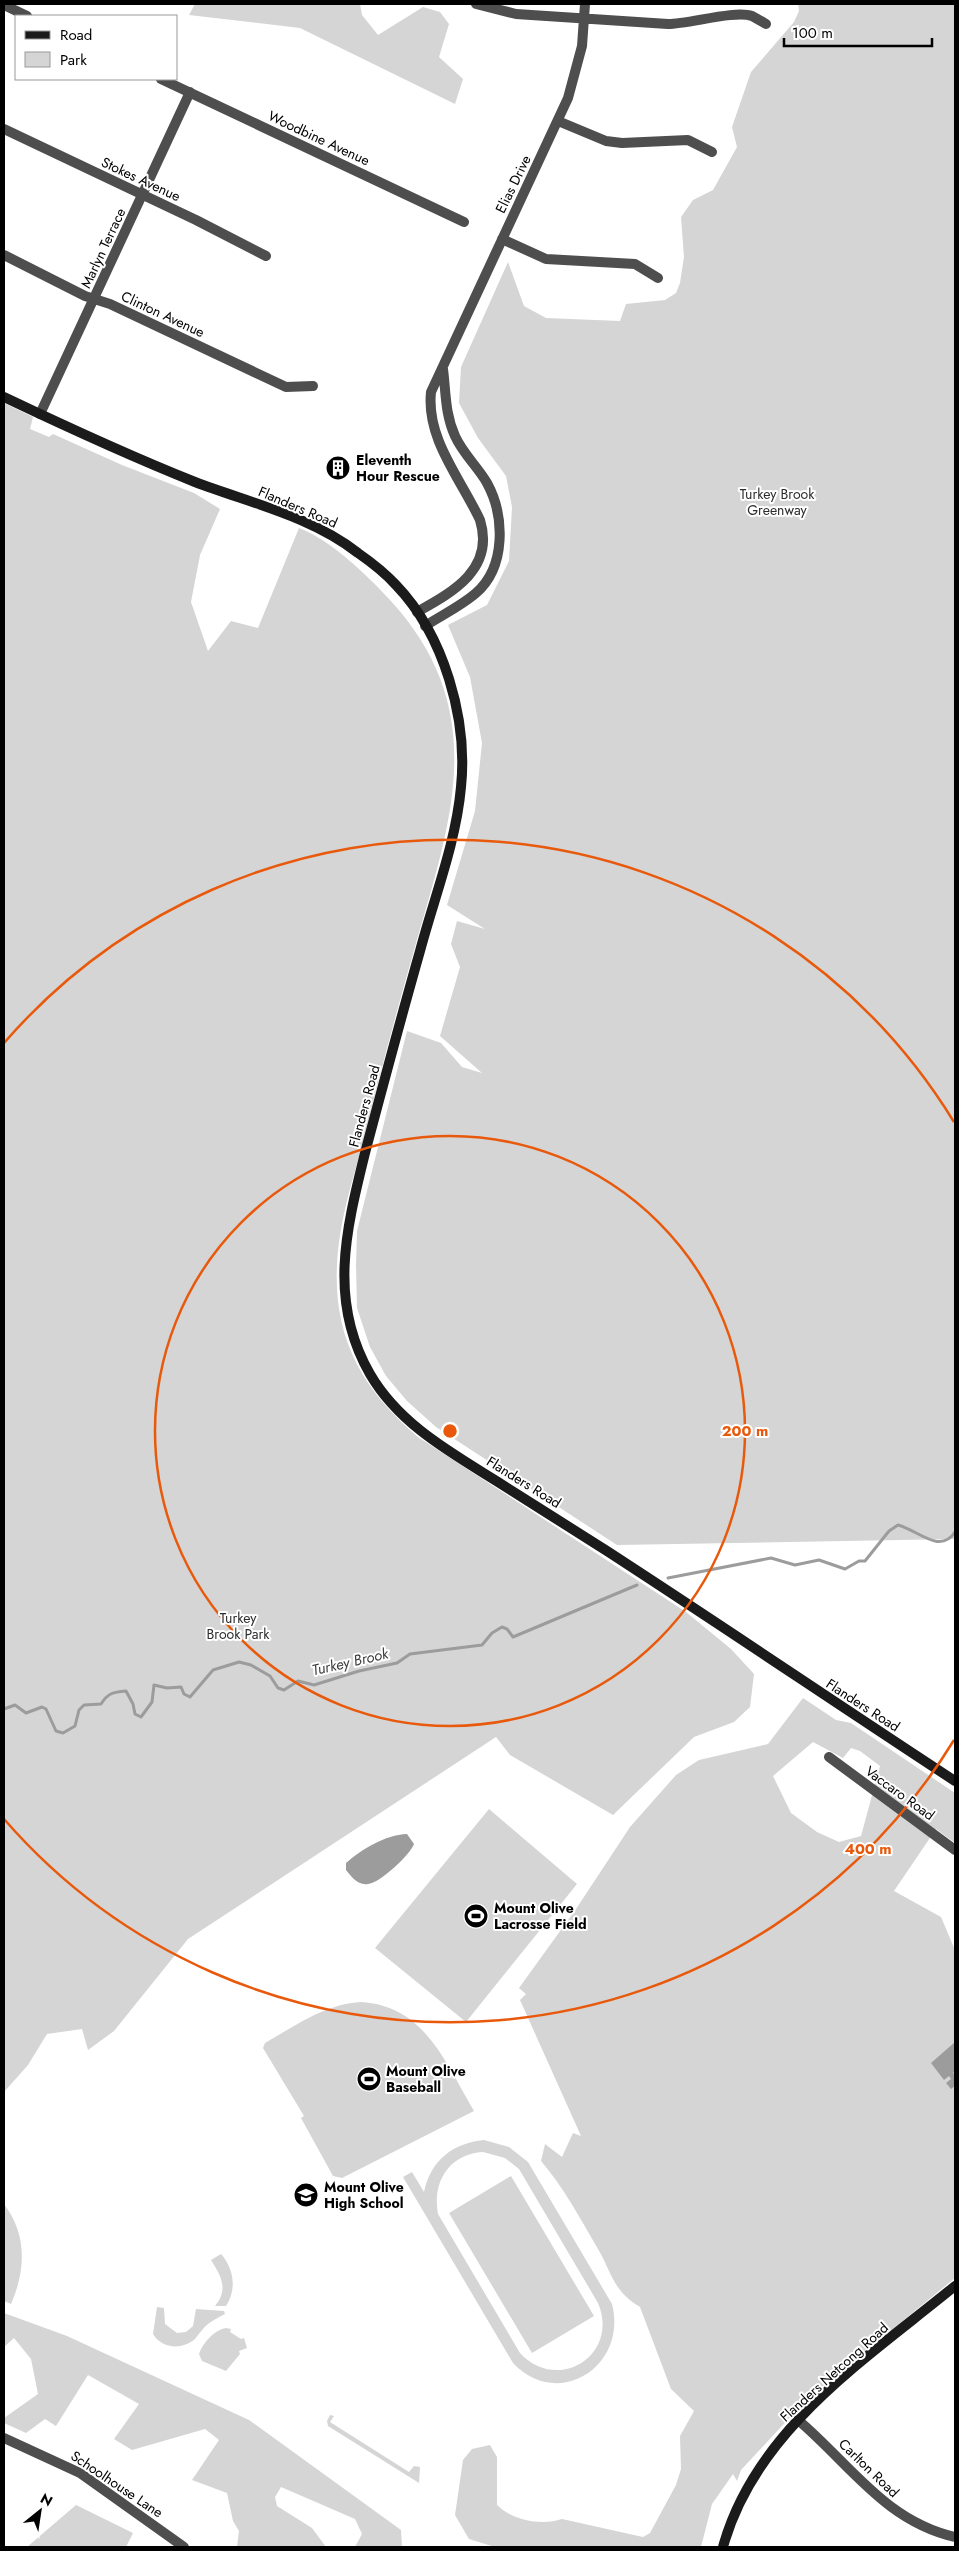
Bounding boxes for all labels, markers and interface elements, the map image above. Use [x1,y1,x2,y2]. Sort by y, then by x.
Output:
legend [15,15,178,80]
scale bar [784,15,932,47]
text: 100 m [792,22,833,44]
text: Road [60,24,92,46]
text: Park [60,49,87,71]
street label: Woodbine Avenue [265,106,373,170]
street label: Stokes Avenue [98,152,184,206]
street label: Elias Drive [490,152,536,216]
street label: Marlyn Terrace [76,205,130,291]
street label: Clinton Avenue [118,286,208,342]
place label: Eleventh Hour Rescue [356,450,440,486]
building icon: Eleventh Hour Rescue [325,455,351,481]
street label: Flanders Road [255,481,341,533]
park label: Turkey Brook Greenway [740,484,815,520]
street label: Flanders Road [343,1063,385,1149]
text: 200 m [722,1420,768,1442]
centre of rings [441,1422,459,1440]
street label: Flanders Road [483,1451,565,1513]
park label: Turkey Brook Park [207,1608,270,1644]
water label: Turkey Brook [310,1642,391,1681]
street label: Flanders Road [822,1674,904,1736]
street label: Vaccaro Road [861,1761,939,1825]
text: 400 m [844,1838,892,1860]
place label: Mount Olive Lacrosse Field [494,1898,587,1934]
sports icon: Mount Olive Lacrosse Field [463,1903,489,1929]
place label: Mount Olive Baseball [386,2061,466,2097]
sports icon: Mount Olive Baseball [356,2066,382,2092]
place label: Mount Olive High School [324,2177,404,2213]
school or university icon: Mount Olive High School [293,2182,319,2208]
street label: Flanders Netcong Road [775,2318,893,2426]
street label: Carlton Road [834,2434,904,2502]
street label: Schoolhouse Lane [67,2446,167,2522]
north arrow [15,2486,65,2536]
text: N [37,2488,56,2511]

